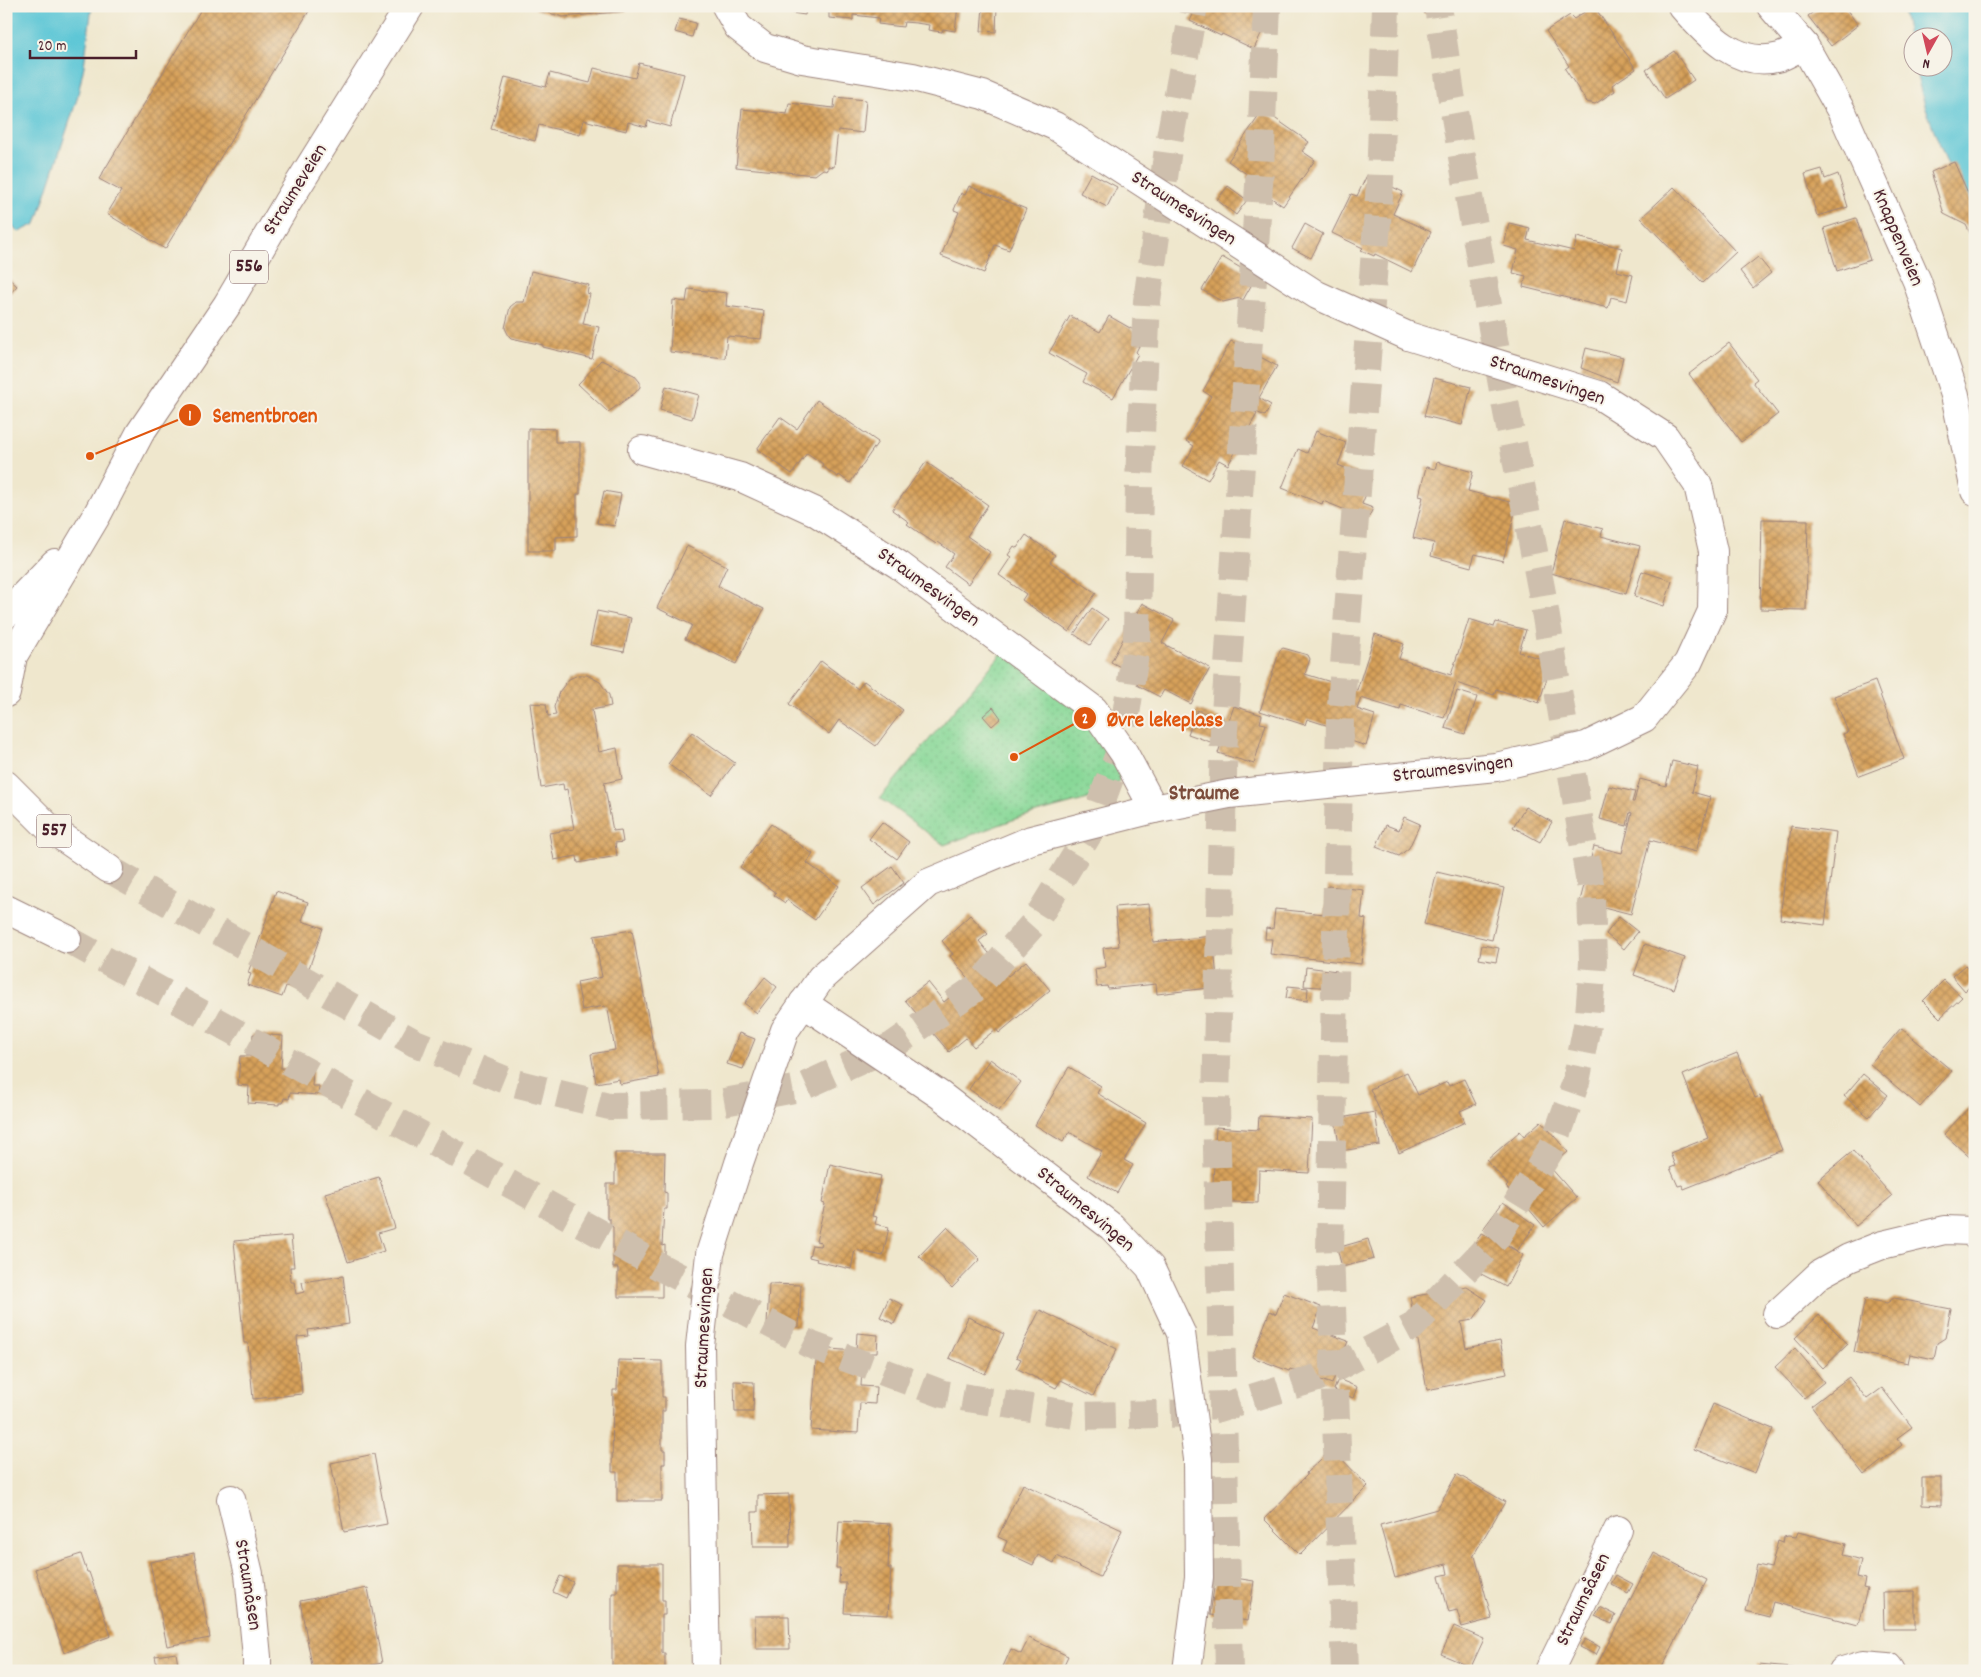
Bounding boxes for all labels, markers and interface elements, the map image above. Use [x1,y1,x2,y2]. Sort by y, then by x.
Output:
scale bar [30,28,136,60]
north arrow [1904,28,1954,78]
text: 20 m [38,36,66,58]
text: N [1922,52,1931,73]
street label: Straumeveien [257,139,335,241]
street label: Straumesvingen [1125,164,1241,254]
street label: Knappenveien [1864,185,1930,291]
road number: 556 [230,250,268,284]
street label: Straumesvingen [1485,348,1609,414]
callout: Sementbroen [178,397,328,433]
text: Sementbroen [213,403,318,433]
text: 1 [188,406,192,428]
street label: Straumesvingen [871,541,985,635]
callout: Øvre lekeplass [1072,700,1234,736]
text: Øvre lekeplass [1107,707,1223,737]
text: 2 [1082,709,1088,731]
street label: Straumesvingen [1391,749,1515,791]
district label: Straume [1169,779,1240,810]
road number: 557 [36,814,72,848]
street label: Straumesvingen [1030,1161,1140,1259]
street label: Straumesvingen [688,1267,722,1389]
street label: Straumåsen [226,1537,268,1633]
street label: Straumsåsen [1549,1549,1619,1651]

